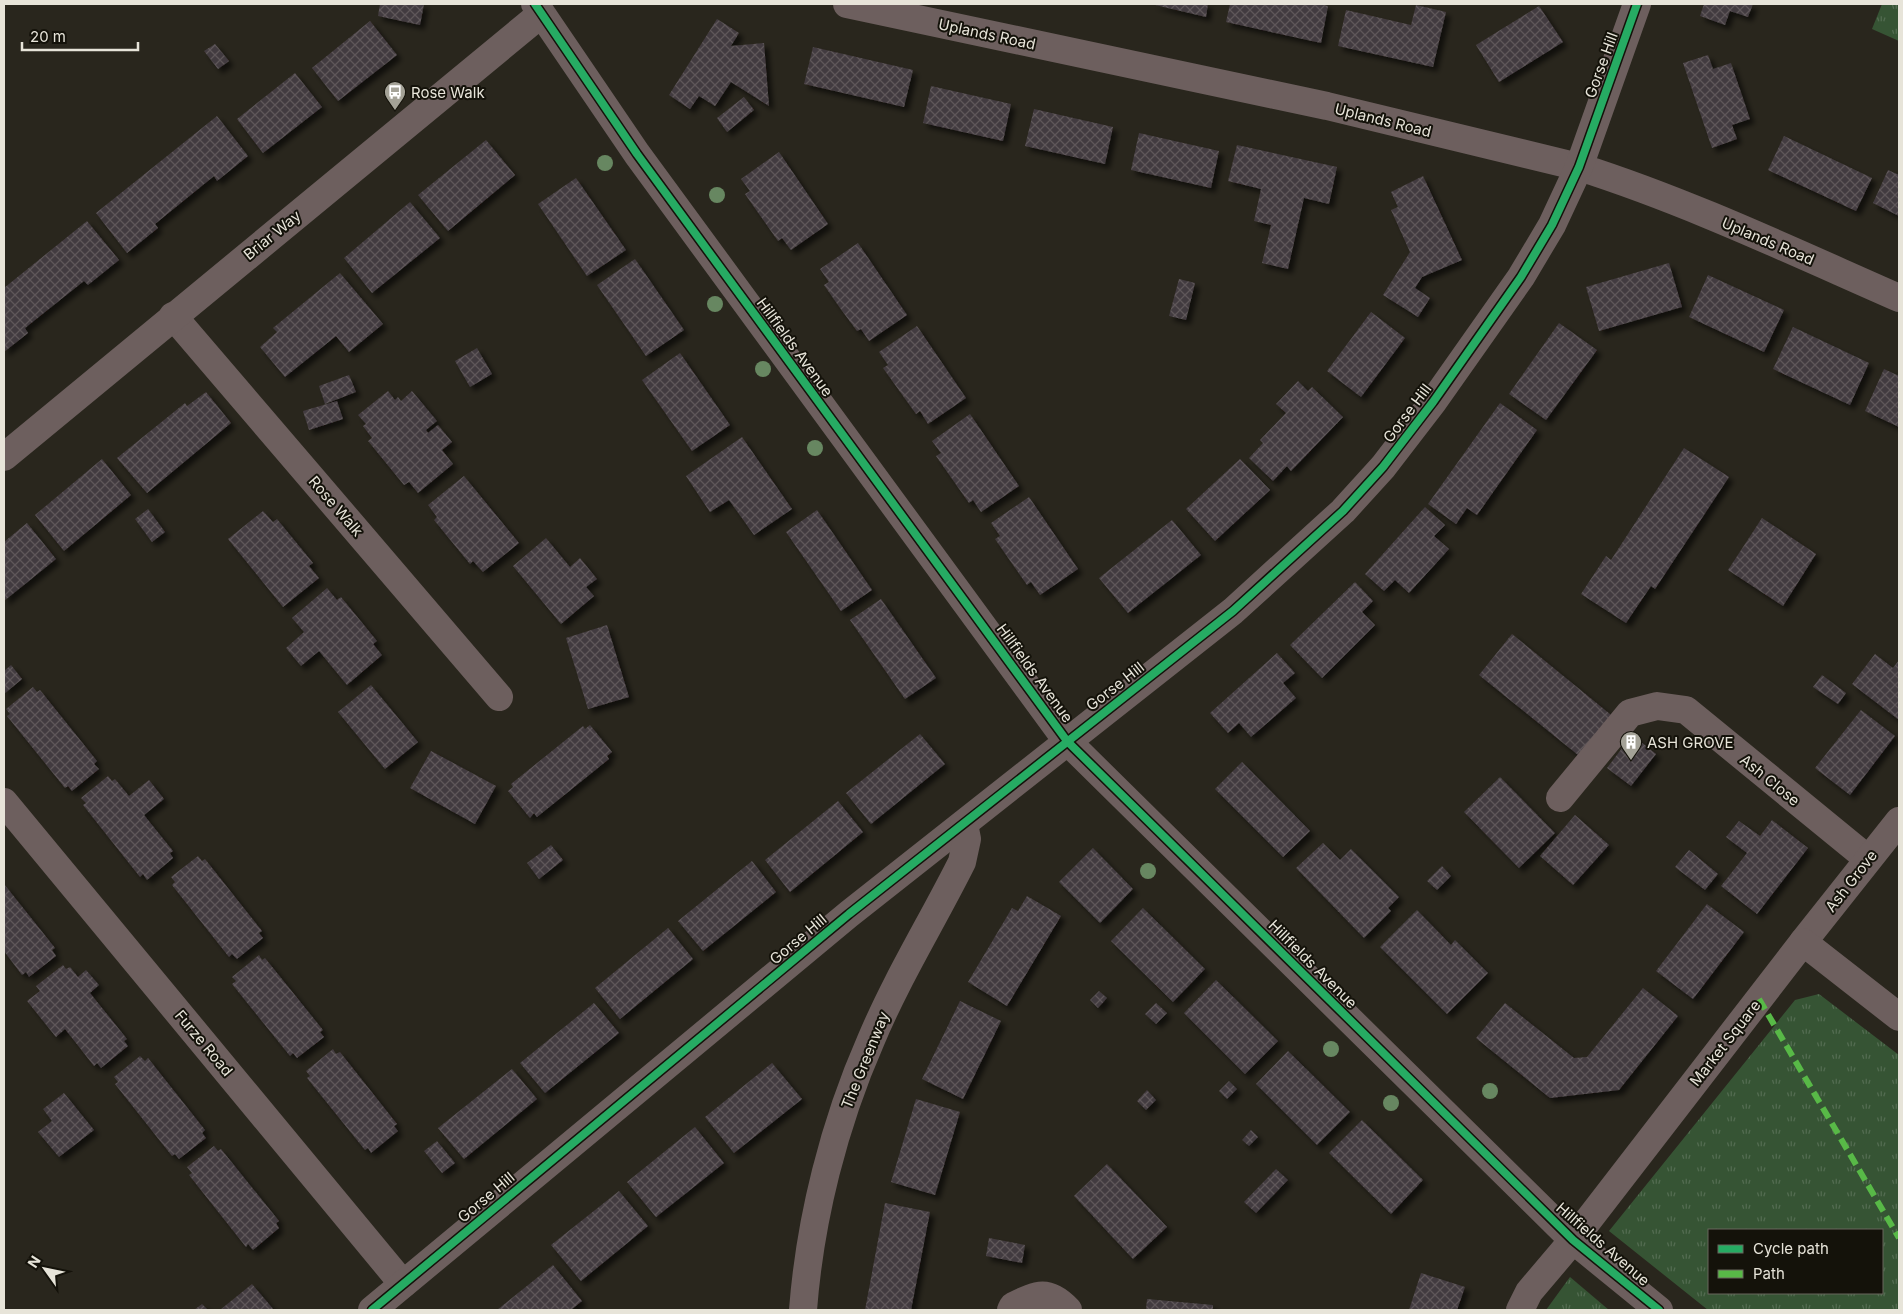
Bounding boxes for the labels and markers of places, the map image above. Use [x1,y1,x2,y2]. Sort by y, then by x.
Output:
bus stop icon: Rose Walk [383,80,407,111]
place label: Rose Walk [411,83,485,102]
building icon: ASH GROVE [1619,730,1643,761]
place label: ASH GROVE [1647,733,1734,752]

